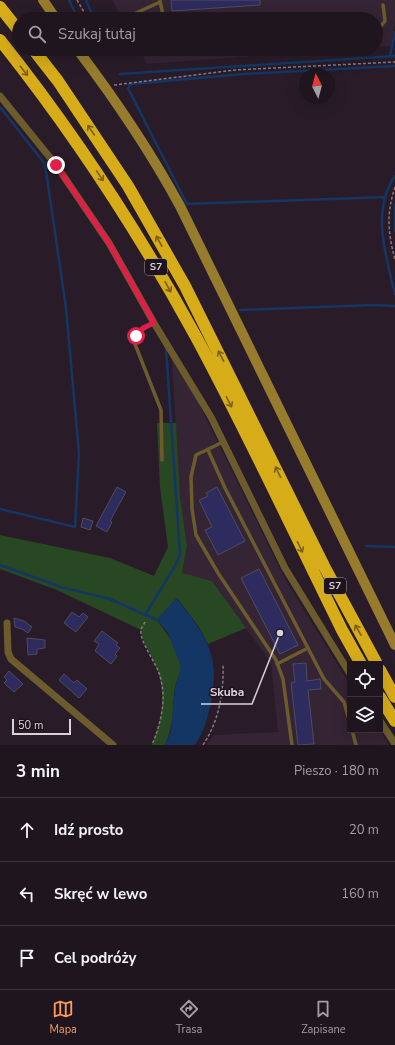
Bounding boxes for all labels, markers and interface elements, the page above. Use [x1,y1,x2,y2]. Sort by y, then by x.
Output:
search box [12,12,383,56]
icon: search [26,23,48,45]
text: Szukaj tutaj [58,24,136,44]
one-way arrow [20,65,29,76]
north arrow [299,68,335,104]
one-way arrow [87,125,95,136]
route end [47,156,65,174]
one-way arrow [96,171,104,182]
one-way arrow [155,235,162,247]
road number: S7 [145,259,167,275]
one-way arrow [164,281,172,293]
route start [127,327,145,345]
one-way arrow [216,350,224,362]
one-way arrow [225,396,233,408]
one-way arrow [274,467,281,479]
one-way arrow [297,540,305,552]
road number: S7 [324,578,346,594]
one-way arrow [353,624,361,636]
map controls [347,661,383,733]
button: locate [347,661,383,697]
callout: Skuba [201,680,252,704]
text: Skuba [210,684,244,700]
button: layers [347,697,383,733]
scale bar [12,717,71,736]
text: 50 m [18,718,43,733]
text: 3 min [16,760,60,783]
text: Pieszo · 180 m [294,762,379,780]
icon: ahead [16,819,38,841]
text: Idź prosto [54,820,123,840]
text: 20 m [349,821,379,839]
icon: left [16,883,38,905]
text: Skręć w lewo [54,884,147,904]
text: 160 m [341,885,379,903]
icon: arrive [16,947,38,969]
text: Cel podróży [54,948,136,968]
tab: Mapa [49,998,77,1037]
tab: Trasa [176,998,202,1037]
tab: Zapisane [301,998,346,1037]

